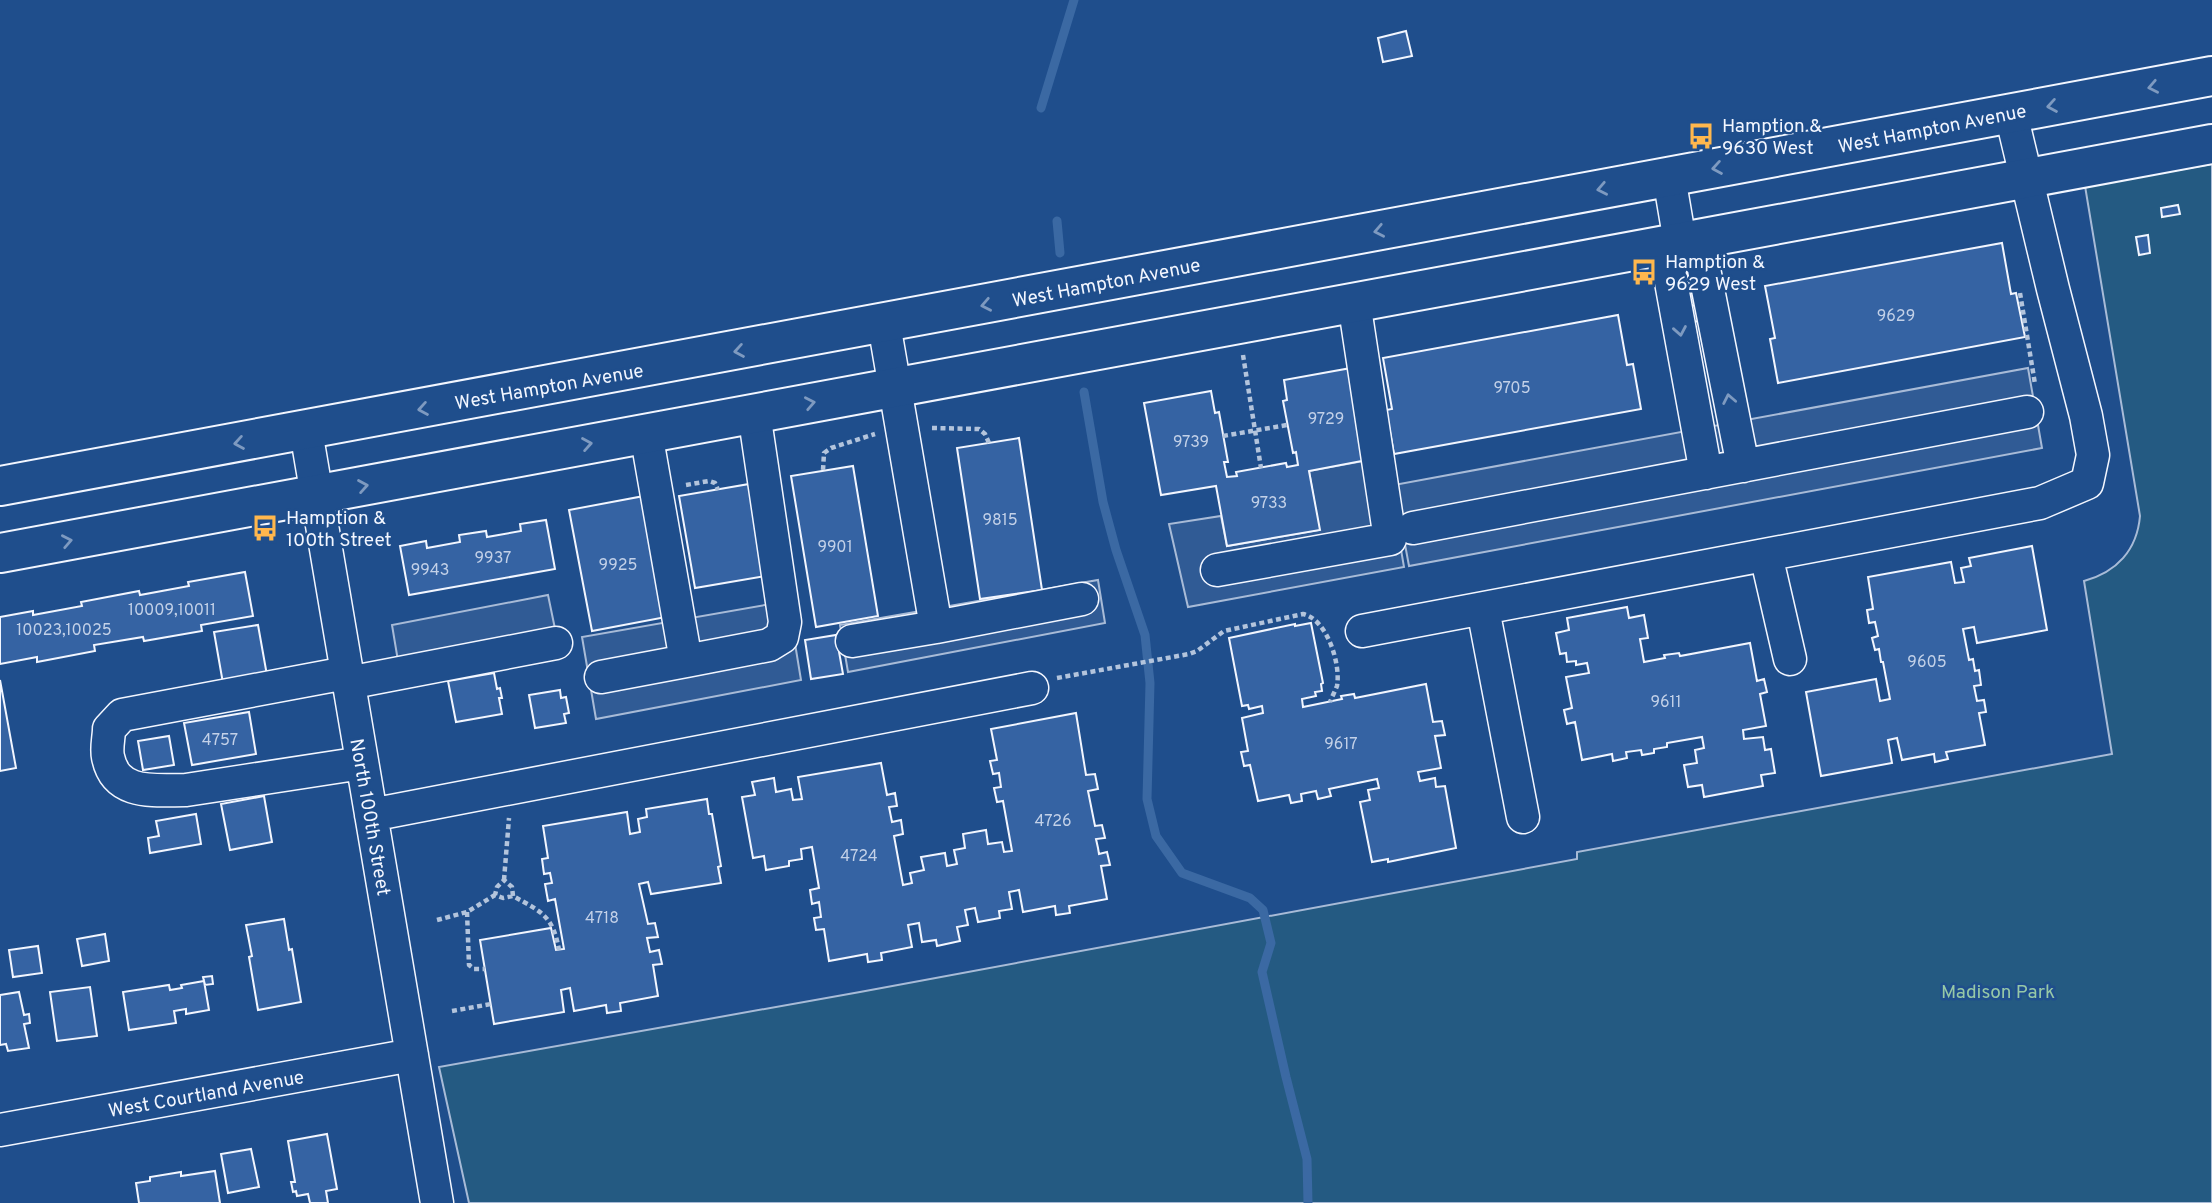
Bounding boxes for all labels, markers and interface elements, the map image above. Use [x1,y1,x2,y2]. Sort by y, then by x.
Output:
one-way arrow [2147,79,2159,94]
one-way arrow [2046,98,2058,113]
street label: West Hampton Avenue [1836,100,2029,160]
place label: Hamption & 9630 West [1722,115,1822,161]
bus stop icon: Hamption & 9630 West [1686,121,1716,151]
one-way arrow [1712,160,1723,175]
one-way arrow [1596,181,1608,196]
one-way arrow [1373,223,1385,238]
place label: Hamption & 9629 West [1665,251,1765,297]
street label: West Hampton Avenue [1010,254,1203,314]
bus stop icon: Hamption & 9629 West [1629,257,1659,287]
one-way arrow [980,296,992,311]
house number: 9629 [1877,307,1915,327]
one-way arrow [1672,325,1687,337]
one-way arrow [733,343,745,358]
street label: West Hampton Avenue [453,360,646,416]
house number: 9705 [1493,379,1531,399]
one-way arrow [1723,393,1738,405]
one-way arrow [804,396,816,411]
one-way arrow [417,401,429,416]
house number: 9729 [1308,410,1344,430]
house number: 9739 [1173,433,1209,453]
one-way arrow [233,435,244,450]
one-way arrow [581,438,593,453]
one-way arrow [357,479,369,494]
house number: 9733 [1251,494,1287,514]
place label: Hamption & 100th Street [286,507,392,553]
house number: 9815 [982,511,1018,531]
bus stop icon: Hamption & 100th Street [250,513,280,543]
one-way arrow [61,534,73,549]
house number: 9901 [817,538,853,558]
house number: 9937 [475,549,511,569]
house number: 9925 [599,556,637,576]
house number: 9943 [411,561,449,581]
house number: 10009,10011 [128,601,216,621]
house number: 10023,10025 [16,621,112,641]
house number: 9605 [1907,653,1947,673]
house number: 9611 [1650,693,1682,713]
house number: 4757 [202,731,238,751]
house number: 9617 [1324,735,1358,755]
street label: North 100th Street [343,737,395,898]
house number: 4726 [1034,812,1072,832]
house number: 4724 [840,847,878,867]
house number: 4718 [585,909,619,929]
park label: Madison Park [1941,981,2055,1005]
street label: West Courtland Avenue [107,1066,306,1124]

